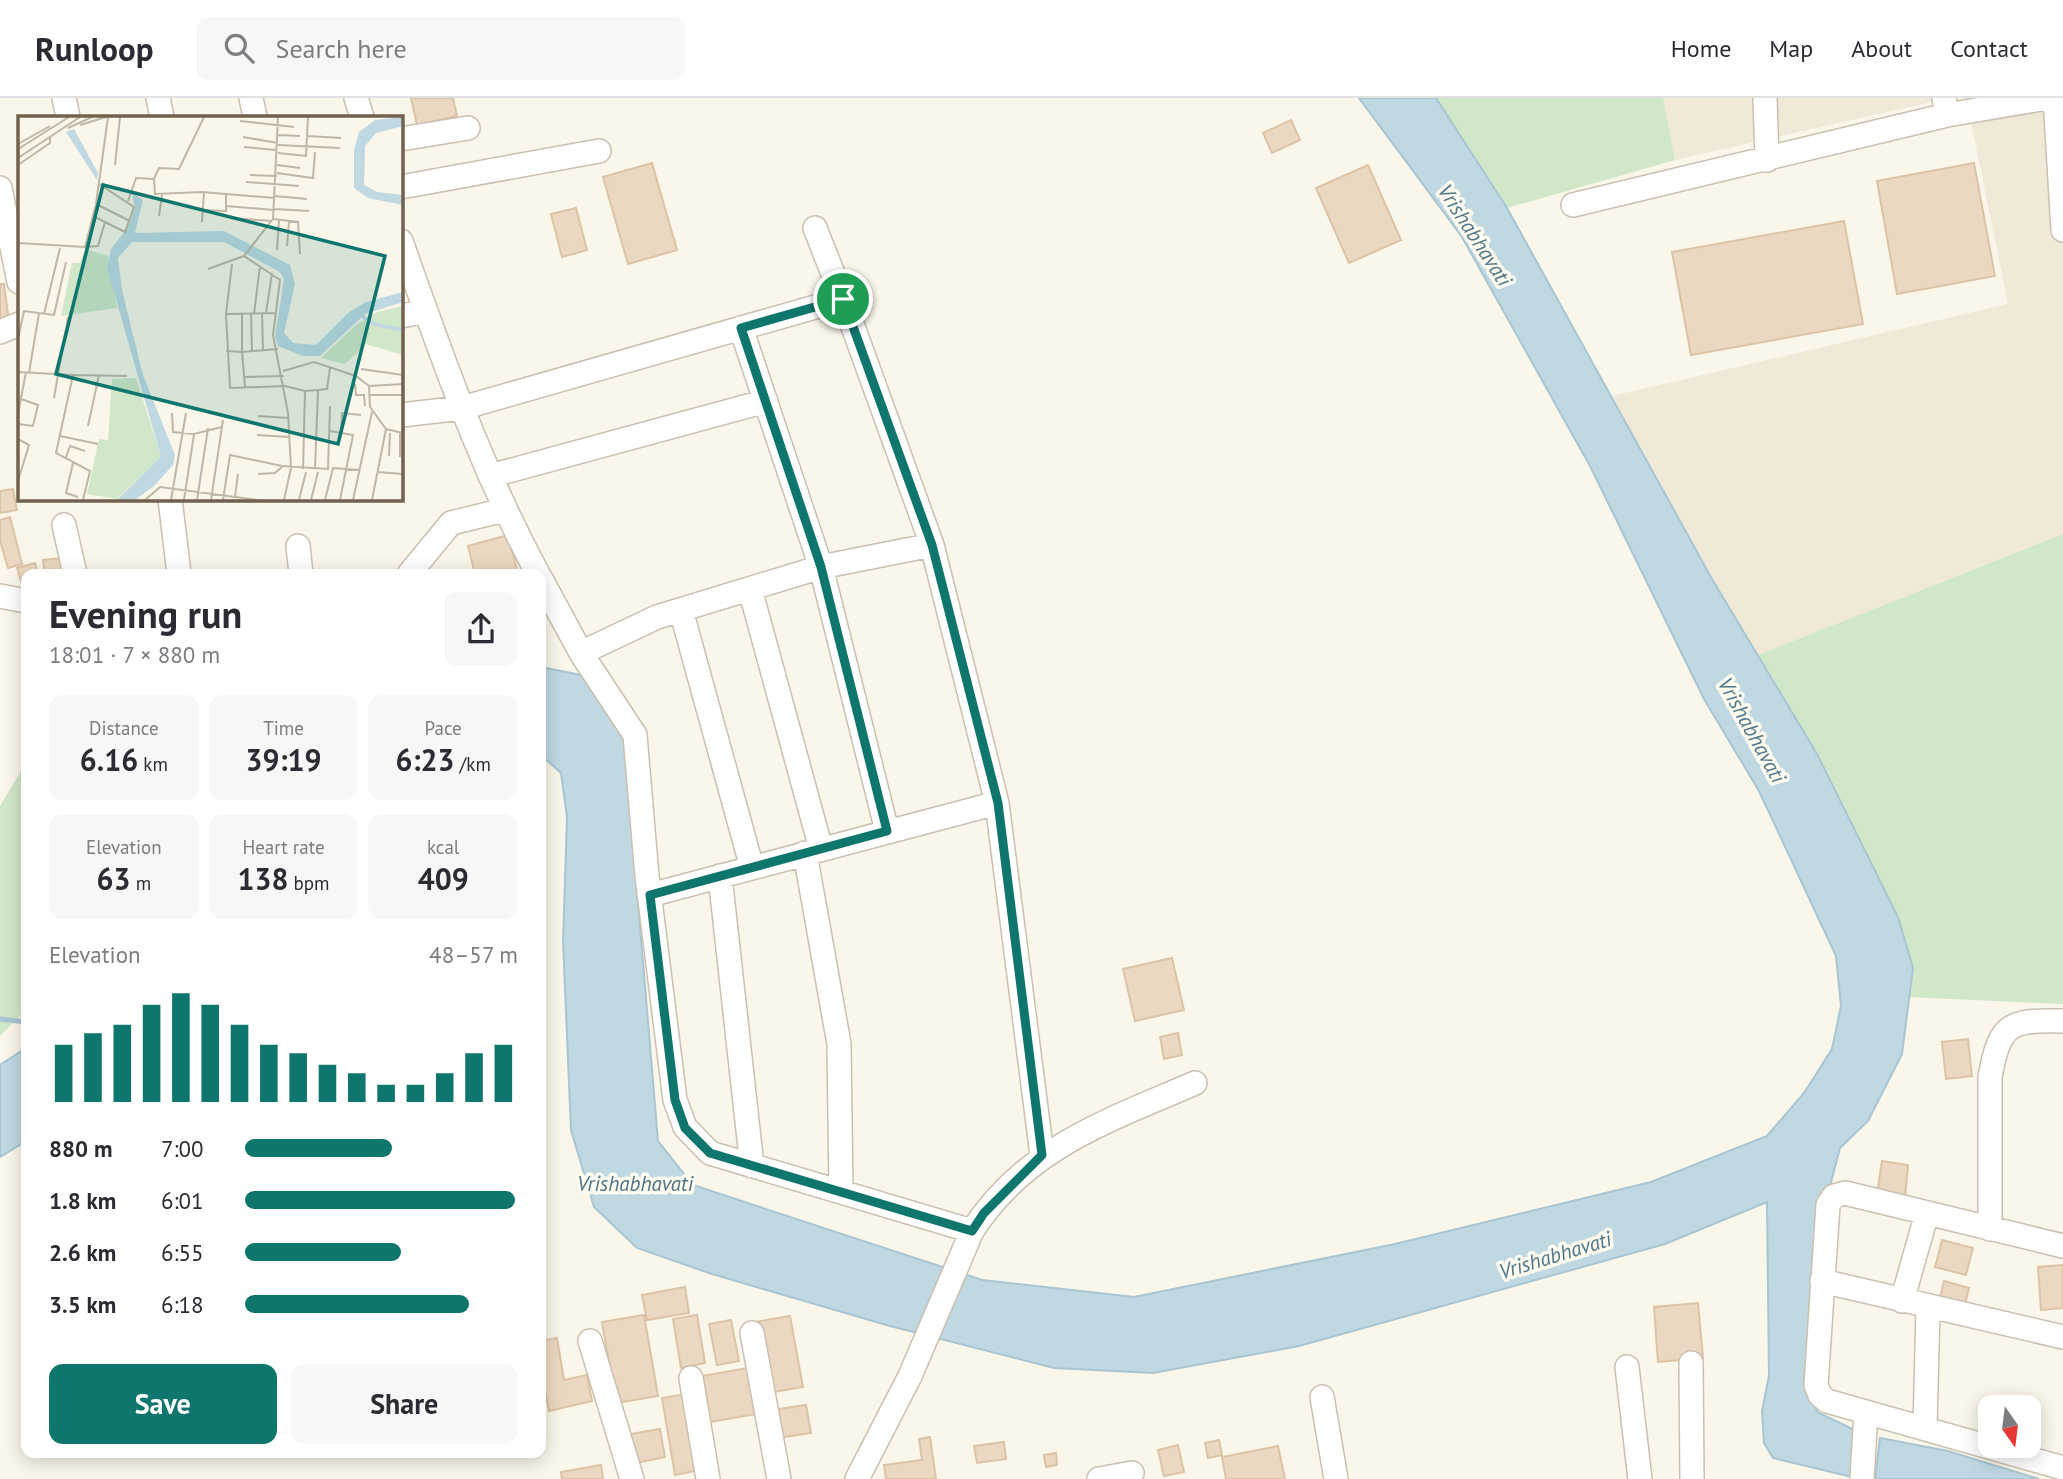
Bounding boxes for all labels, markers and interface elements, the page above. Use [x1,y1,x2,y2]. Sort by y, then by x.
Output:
search box [196,17,686,80]
text: Runloop [35,27,154,70]
icon: search [220,29,258,67]
text: Search here [276,32,407,65]
text: Home [1671,33,1731,64]
text: Map [1769,33,1813,64]
text: About [1851,33,1912,64]
text: Contact [1950,33,2028,64]
inset map [18,116,402,500]
water label: Vrishabhavati [1432,179,1518,292]
pin [813,269,873,329]
icon: arrive [824,280,862,318]
text: Evening run [49,589,242,638]
button: share [444,592,518,666]
text: 18:01 · 7 × 880 m [49,640,220,669]
water label: Vrishabhavati [1712,673,1792,788]
text: Distance [89,716,159,740]
text: Time [263,716,304,740]
text: Pace [425,716,462,740]
text: 6.16 [80,740,138,779]
text: 39:19 [245,740,322,779]
text: 6:23 [395,740,455,779]
text: km [138,752,168,776]
text: /km [455,752,491,776]
text: Elevation [86,835,162,859]
text: Heart rate [242,835,325,859]
text: kcal [427,835,459,859]
text: 63 [97,859,131,898]
text: 138 [237,859,288,898]
text: 409 [418,859,469,898]
text: m [131,871,151,895]
text: bpm [288,871,330,895]
text: Elevation [49,940,141,969]
text: 48–57 m [429,940,518,969]
text: 880 m [49,1134,112,1163]
text: 7:00 [161,1134,204,1163]
water label: Vrishabhavati [577,1170,694,1197]
text: 1.8 km [49,1186,116,1215]
text: 6:01 [161,1186,204,1215]
water label: Vrishabhavati [1495,1225,1615,1285]
text: 2.6 km [49,1238,116,1267]
text: 6:55 [161,1238,204,1267]
text: 3.5 km [49,1290,116,1319]
text: 6:18 [161,1290,204,1319]
button: Save [49,1364,277,1444]
button: Share [291,1364,518,1444]
north arrow [1978,1395,2040,1458]
map controls [1978,1395,2041,1458]

